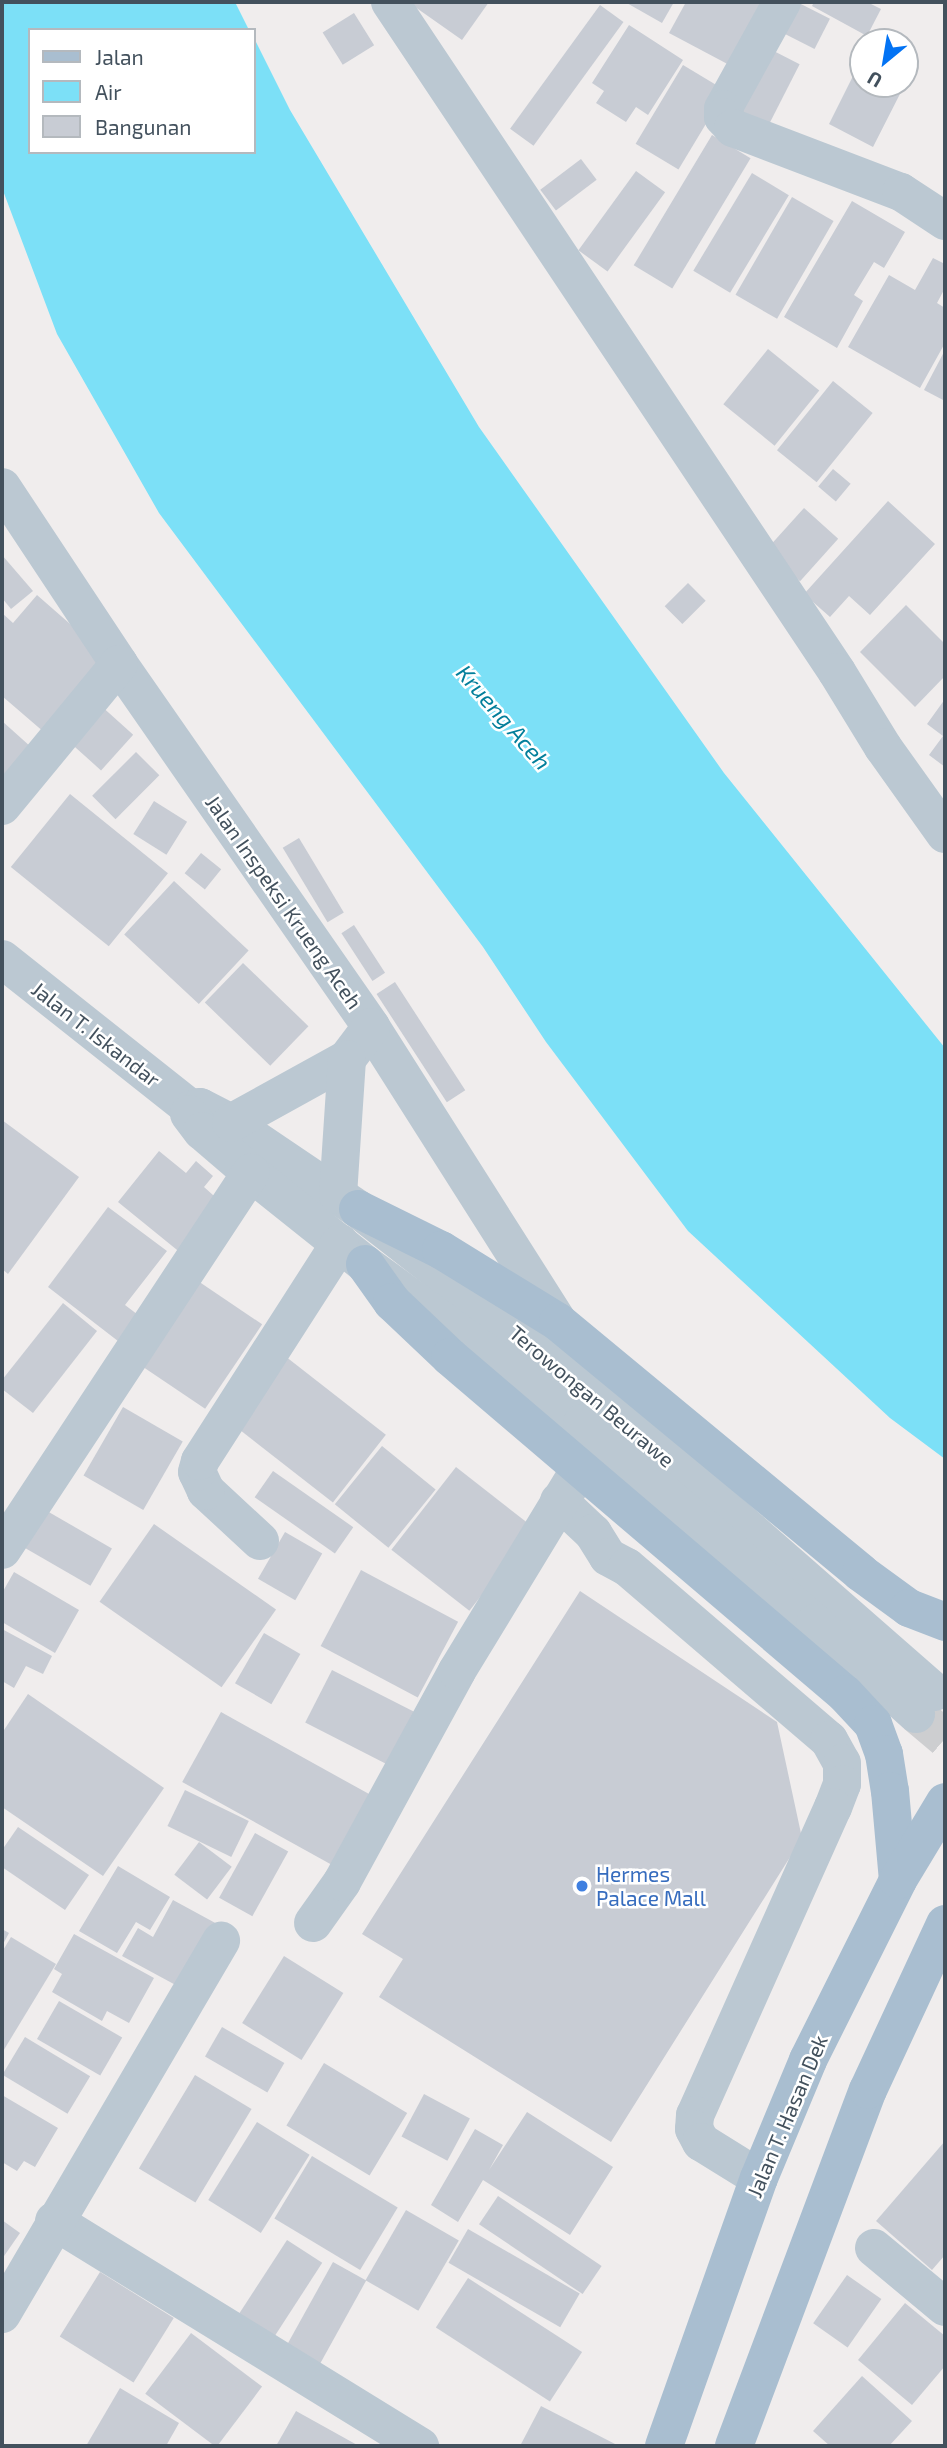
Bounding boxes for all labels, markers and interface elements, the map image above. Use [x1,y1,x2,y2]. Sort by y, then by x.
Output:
legend [28,28,256,154]
north arrow [849,28,919,98]
text: Jalan [95,44,144,69]
text: U [863,67,886,93]
text: Air [95,79,122,104]
text: Bangunan [95,114,191,139]
water label: Krueng Aceh [451,659,557,775]
street label: Jalan Inspeksi Krueng Aceh [200,790,368,1014]
street label: Jalan T. Iskandar [27,976,165,1092]
street label: Terowongan Beurawe [505,1320,679,1472]
place label: Hermes Palace Mall [596,1861,706,1911]
marker: Hermes Palace Mall [574,1878,590,1894]
street label: Jalan T. Hasan Dek [741,2031,833,2201]

